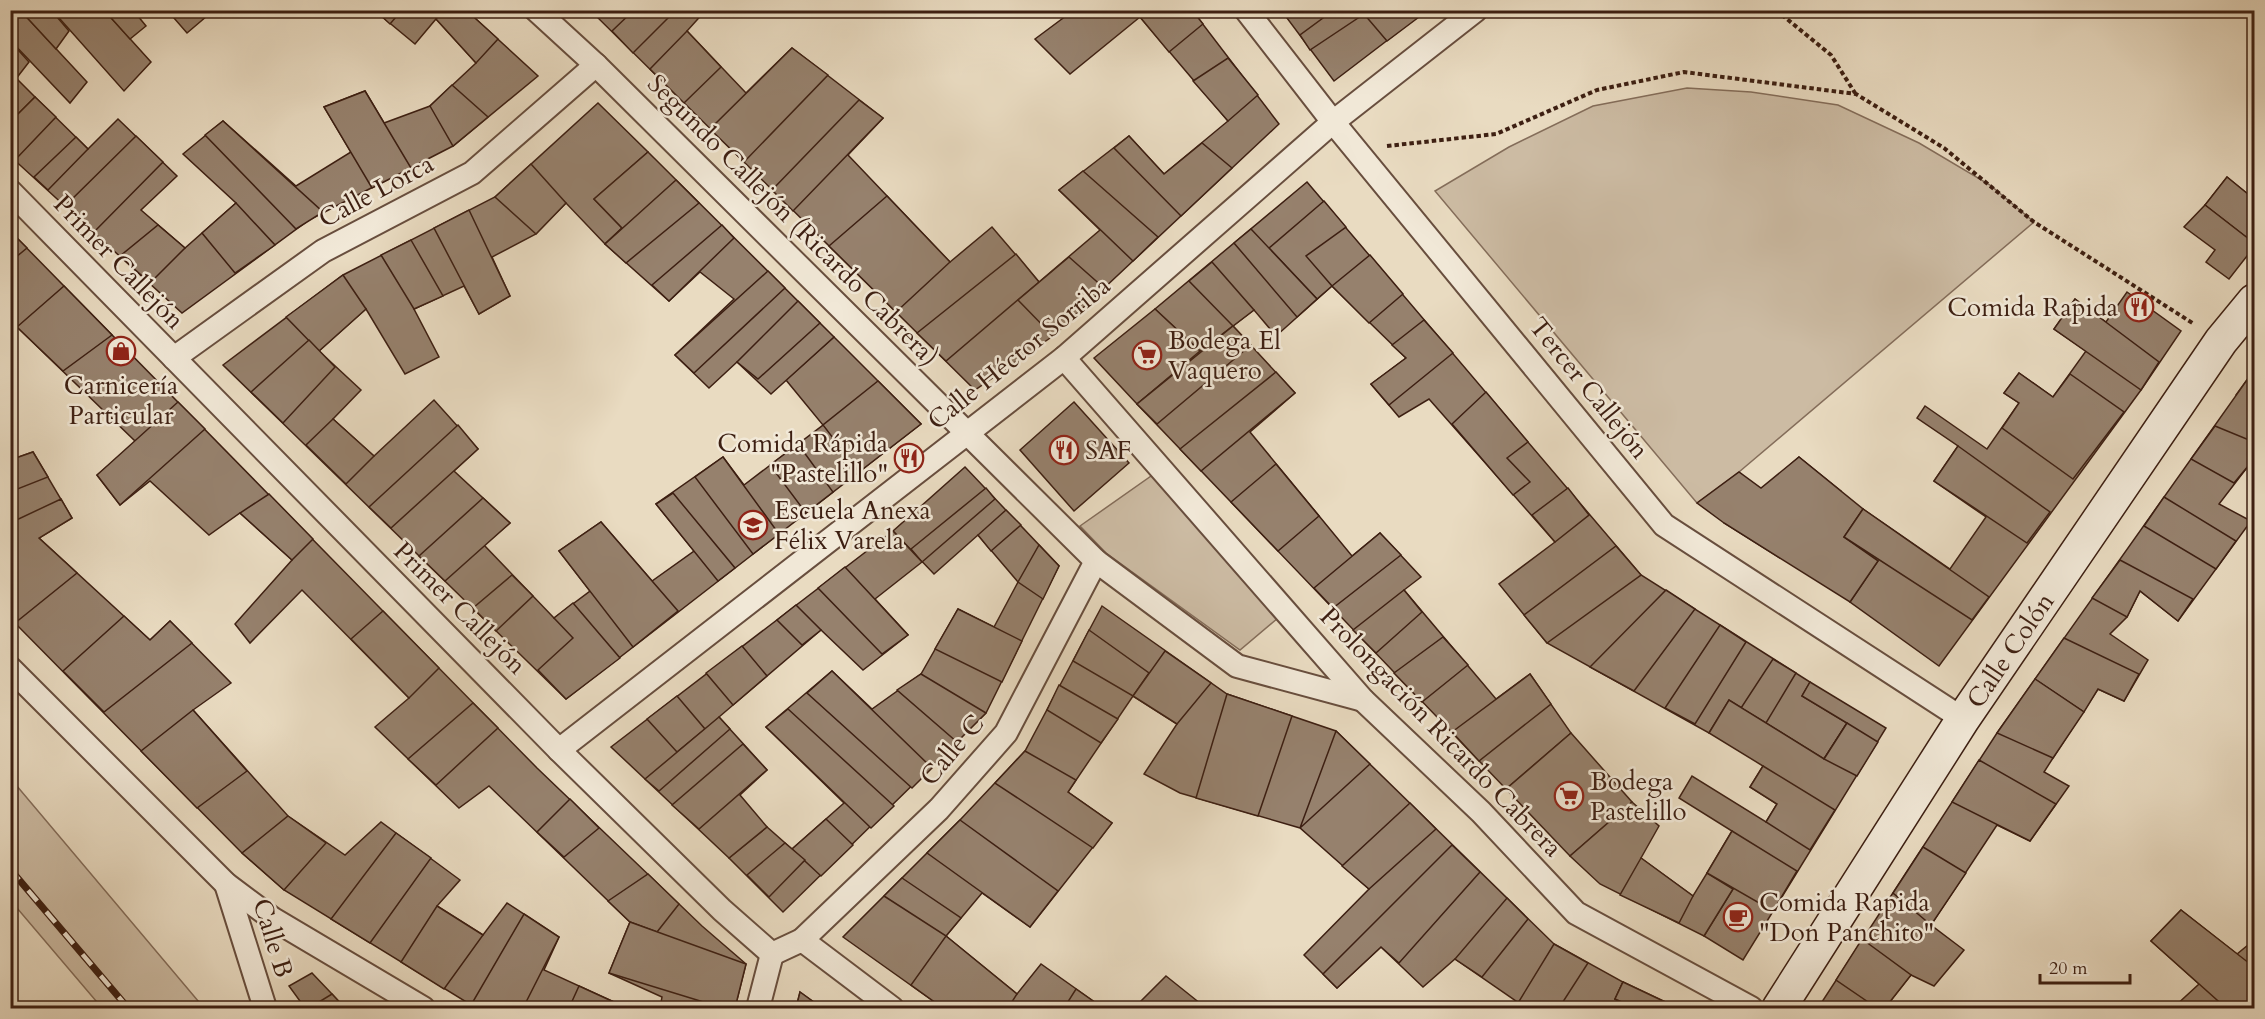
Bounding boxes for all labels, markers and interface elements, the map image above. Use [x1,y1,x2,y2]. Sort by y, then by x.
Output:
street label: Segundo Callejón (Ricardo Cabrera) [640,67,946,373]
street label: Calle Lorca [312,146,440,236]
street label: Primer Callejón [46,187,192,337]
street label: Calle Héctor Sorriba [920,268,1118,438]
place label: Comida Rapida [1947,290,2118,325]
restaurant icon: Comida Rapida [2123,291,2155,323]
street label: Tercer Callejón [1521,310,1657,466]
place label: Bodega El Vaquero [1168,323,1281,388]
shop icon: Carnicería Particular [105,335,137,367]
supermarket icon: Bodega El Vaquero [1131,339,1163,371]
place label: Carnicería Particular [64,368,178,433]
place label: Comida Rápida "Pastelillo" [717,426,888,491]
place label: SAF [1085,433,1131,468]
restaurant icon: SAF [1048,434,1080,466]
restaurant icon: Comida Rápida "Pastelillo" [893,442,925,474]
place label: Escuela Anexa Félix Varela [774,493,931,558]
school or university icon: Escuela Anexa Félix Varela [737,509,769,541]
street label: Primer Callejón [386,534,534,682]
street label: Calle Colón [1958,585,2062,715]
street label: Prolongación Ricardo Cabrera [1312,599,1570,865]
street label: Calle C [912,707,992,793]
place label: Bodega Pastelillo [1590,764,1687,829]
supermarket icon: Bodega Pastelillo [1553,780,1585,812]
place label: Comida Rapida "Don Panchito" [1759,885,1934,950]
street label: Calle B [244,894,302,982]
cafe icon: Comida Rapida "Don Panchito" [1722,901,1754,933]
scale bar [2040,947,2130,985]
text: 20 m [2049,956,2088,981]

